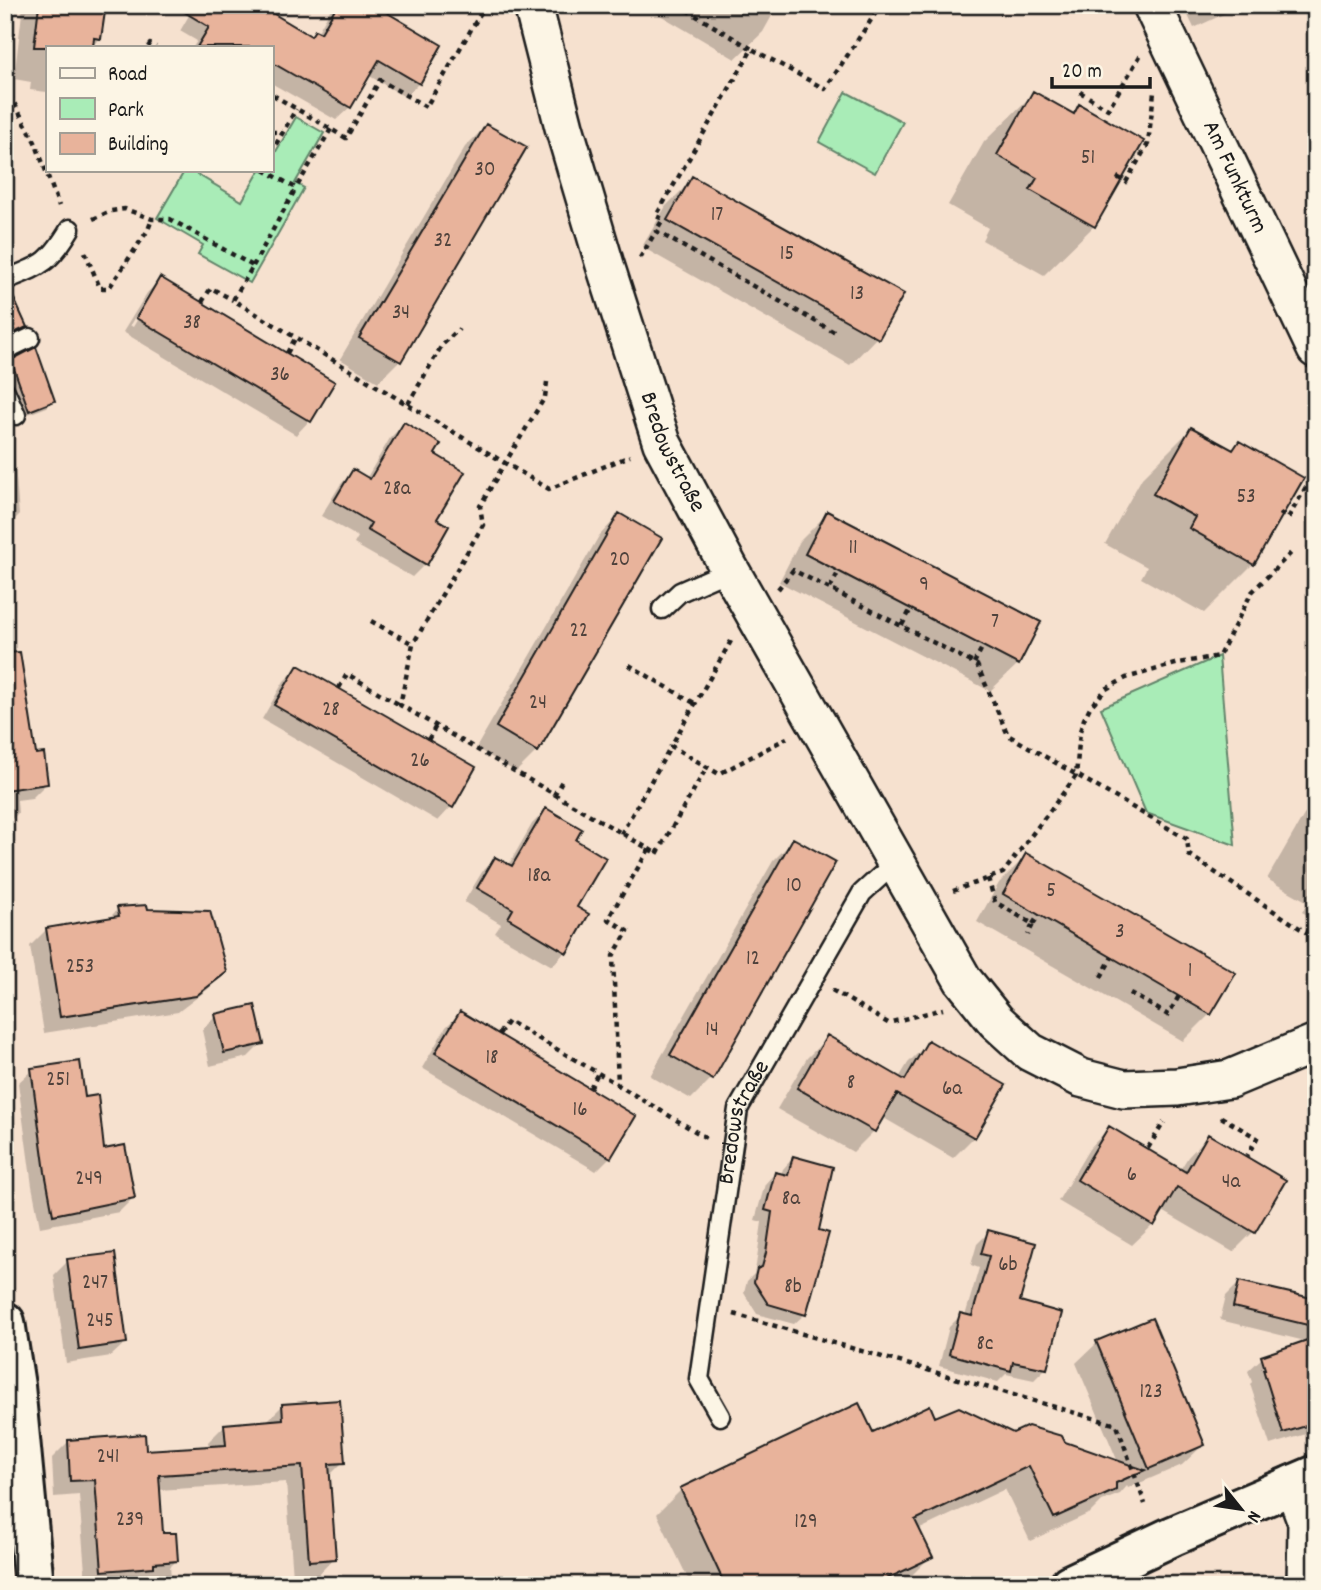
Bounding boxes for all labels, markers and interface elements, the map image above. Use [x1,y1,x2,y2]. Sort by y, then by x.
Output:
legend [46,46,273,172]
scale bar [1052,46,1150,90]
text: 20 m [1062,58,1102,88]
text: Road [108,61,147,91]
text: Park [108,97,144,127]
street label: Am Funkturm [1193,115,1276,240]
text: Building [108,131,168,161]
house number: 51 [1081,144,1095,174]
house number: 30 [475,156,495,186]
house number: 17 [711,201,723,231]
house number: 32 [434,227,452,257]
house number: 15 [780,240,794,270]
house number: 13 [850,280,864,310]
house number: 34 [392,299,410,329]
house number: 38 [183,309,201,339]
house number: 36 [270,361,290,391]
street label: Bredowstraße [630,388,713,519]
house number: 28a [383,475,412,505]
house number: 53 [1236,483,1256,513]
house number: 11 [848,534,858,564]
house number: 20 [610,546,630,576]
house number: 9 [919,571,929,601]
house number: 7 [991,608,999,638]
house number: 22 [570,617,588,647]
house number: 24 [529,689,547,719]
house number: 28 [322,696,340,726]
house number: 26 [410,747,430,777]
house number: 18a [528,862,552,892]
house number: 10 [786,872,802,902]
house number: 5 [1046,877,1056,907]
house number: 3 [1115,918,1125,948]
house number: 12 [746,945,760,975]
house number: 253 [66,953,94,983]
house number: 1 [1188,957,1192,987]
house number: 14 [705,1016,719,1046]
house number: 18 [485,1044,499,1074]
street label: Bredowstraße [710,1054,779,1187]
house number: 251 [46,1066,70,1096]
house number: 8 [847,1069,855,1099]
house number: 6a [942,1075,963,1105]
house number: 16 [573,1096,587,1126]
house number: 6 [1127,1161,1137,1191]
house number: 249 [75,1165,103,1195]
house number: 4a [1222,1168,1241,1198]
house number: 8a [782,1185,801,1215]
house number: 6b [998,1251,1018,1281]
house number: 247 [82,1269,108,1299]
house number: 8b [784,1273,802,1303]
house number: 245 [86,1307,114,1337]
house number: 8c [977,1330,993,1360]
house number: 123 [1139,1378,1163,1408]
house number: 241 [97,1443,119,1473]
north arrow [1206,1474,1276,1544]
text: N [1239,1505,1267,1527]
house number: 239 [116,1506,144,1536]
house number: 129 [794,1508,818,1538]

